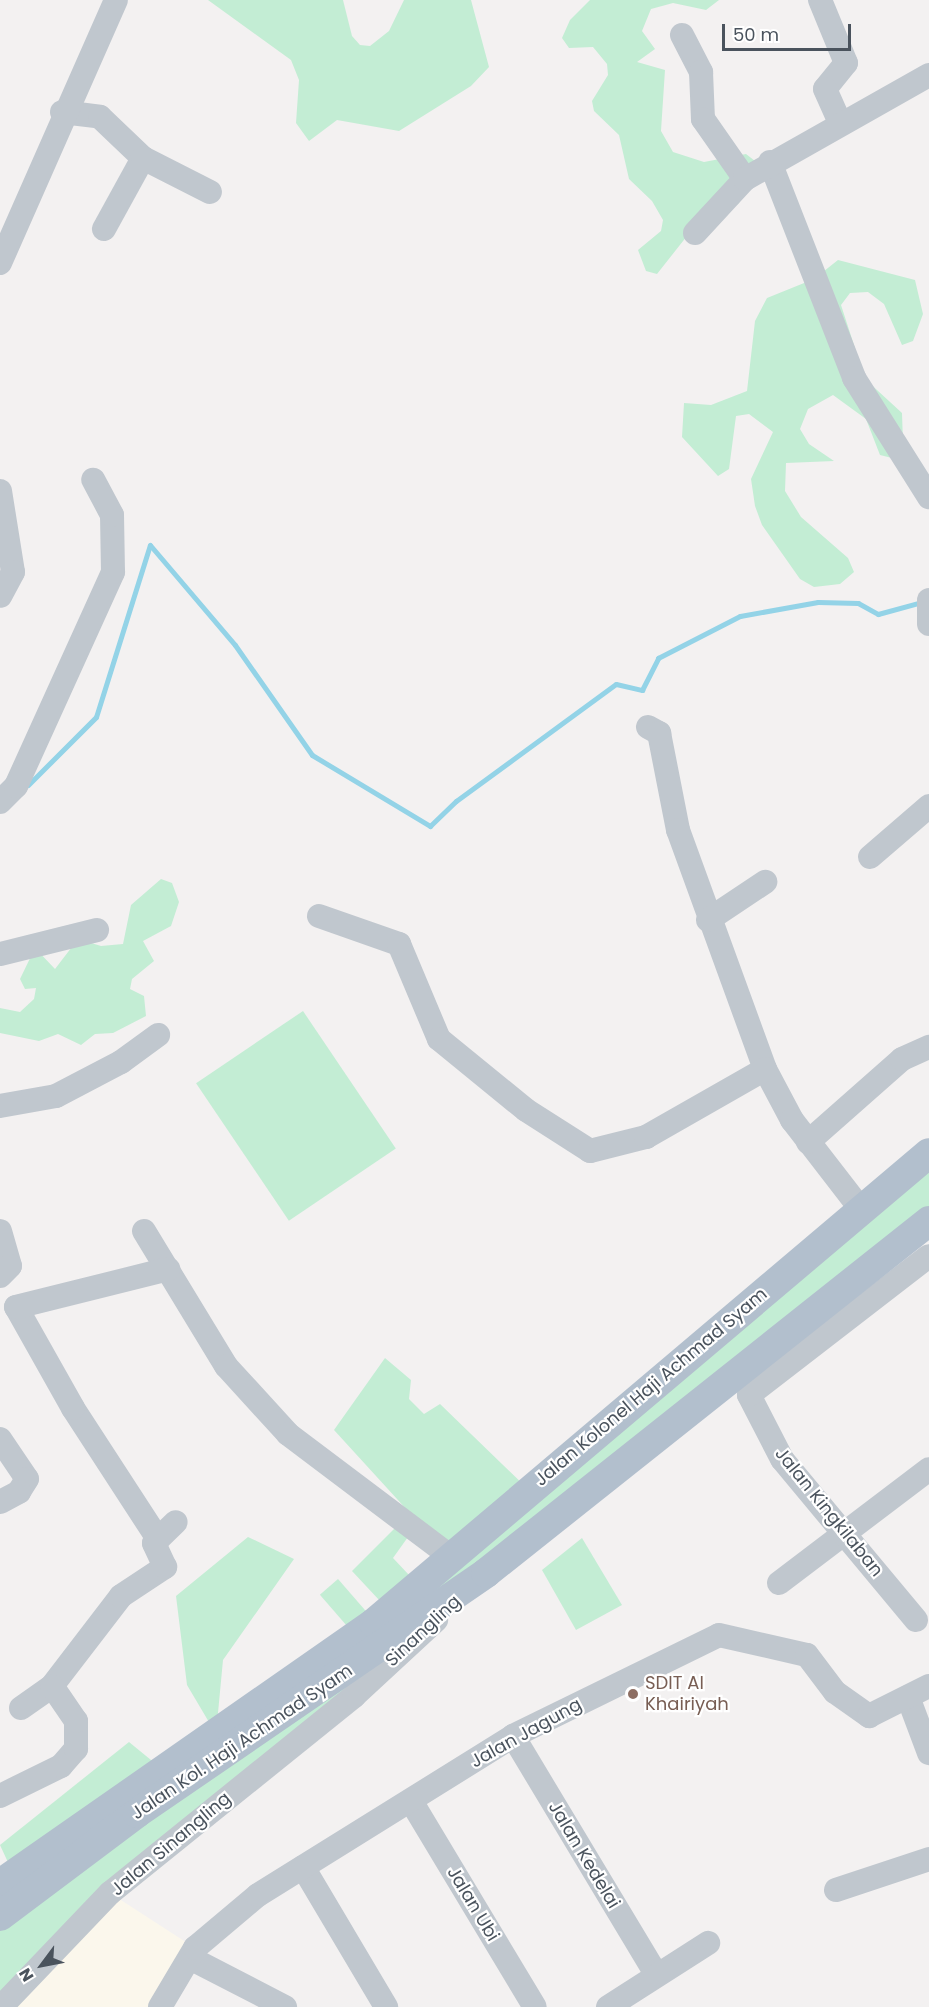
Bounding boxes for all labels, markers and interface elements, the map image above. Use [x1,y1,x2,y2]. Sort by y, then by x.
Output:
scale bar [725,12,854,50]
text: 50 m [733,22,779,47]
street label: Jalan Kolonel Haji Achmad Syam [530,1283,772,1491]
street label: Jalan Kingkilaban [770,1443,888,1581]
street label: Sinangling [381,1591,465,1671]
street label: Jalan Kol. Haji Achmad Syam [127,1660,357,1824]
place label: SDIT Al Khairiyah [645,1673,729,1716]
marker: SDIT Al Khairiyah [626,1687,640,1701]
street label: Jalan Jagung [467,1694,585,1772]
street label: Jalan Sinangling [107,1788,235,1900]
street label: Jalan Kedelai [544,1798,624,1912]
street label: Jalan Ubi [442,1863,504,1945]
north arrow [12,1935,72,1995]
text: N [13,1964,39,1986]

